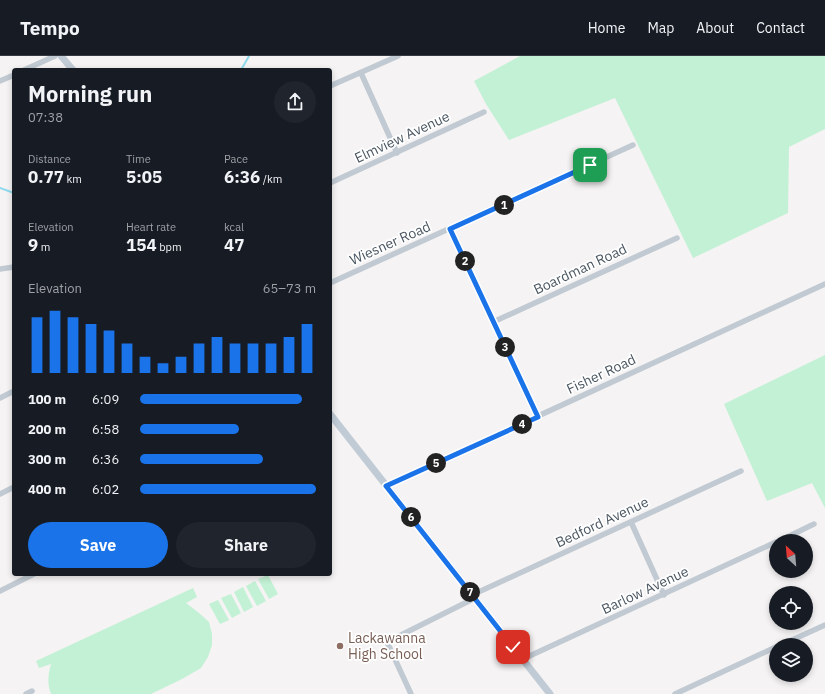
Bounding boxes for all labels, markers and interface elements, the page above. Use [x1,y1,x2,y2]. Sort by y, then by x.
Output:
text: Tempo [20,16,80,40]
text: Home [588,19,625,37]
text: Map [647,19,674,37]
text: About [696,19,734,37]
text: Contact [756,19,805,37]
text: Morning run [28,79,152,108]
button: share [274,81,316,123]
street label: Elmview Avenue [352,107,453,167]
text: 07:38 [28,109,63,126]
pin [573,148,607,182]
text: Distance [28,152,71,166]
text: Time [126,152,151,166]
text: Pace [224,152,248,166]
icon: arrive [579,154,601,176]
text: 0.77 [28,166,64,188]
text: 5:05 [126,166,162,188]
text: 6:36 [224,166,260,188]
text: km [64,172,82,186]
text: /km [260,172,282,186]
pin: 1 [494,195,514,215]
text: 1 [501,198,507,212]
street label: Wiesner Road [347,217,433,269]
text: Elevation [28,220,74,234]
text: Heart rate [126,220,176,234]
text: kcal [224,220,244,234]
text: 9 [28,234,38,256]
text: 154 [126,234,157,256]
text: 47 [224,234,244,256]
text: m [38,240,50,254]
text: bpm [157,240,182,254]
street label: Boardman Road [531,240,629,298]
pin: 2 [455,251,475,271]
text: 2 [462,254,468,268]
text: Elevation [28,280,82,297]
text: 65–73 m [263,280,316,297]
pin: 3 [495,337,515,357]
text: 3 [502,340,508,354]
street label: Fisher Road [563,350,639,398]
text: 100 m [28,391,66,408]
text: 6:09 [92,391,119,408]
pin: 4 [512,414,532,434]
text: 4 [519,417,525,431]
text: 200 m [28,421,66,438]
text: 6:58 [92,421,119,438]
text: 300 m [28,451,66,468]
text: 6:36 [92,451,119,468]
pin: 5 [426,453,446,473]
text: 5 [433,456,439,470]
text: 400 m [28,481,66,498]
text: 6:02 [92,481,119,498]
street label: Bedford Avenue [553,492,652,551]
pin: 6 [401,507,421,527]
text: 6 [408,510,414,524]
button: Save [28,522,168,568]
button: Share [176,522,316,568]
north arrow [769,534,813,578]
map controls [769,534,813,682]
street label: Barlow Avenue [599,562,692,618]
pin: 7 [460,582,480,602]
text: 7 [467,585,473,599]
button: locate [769,586,813,630]
place label: Lackawanna High School [348,629,426,663]
pin [496,630,530,664]
icon: check [502,636,524,658]
button: layers [769,638,813,682]
marker: Lackawanna High School [335,641,345,651]

